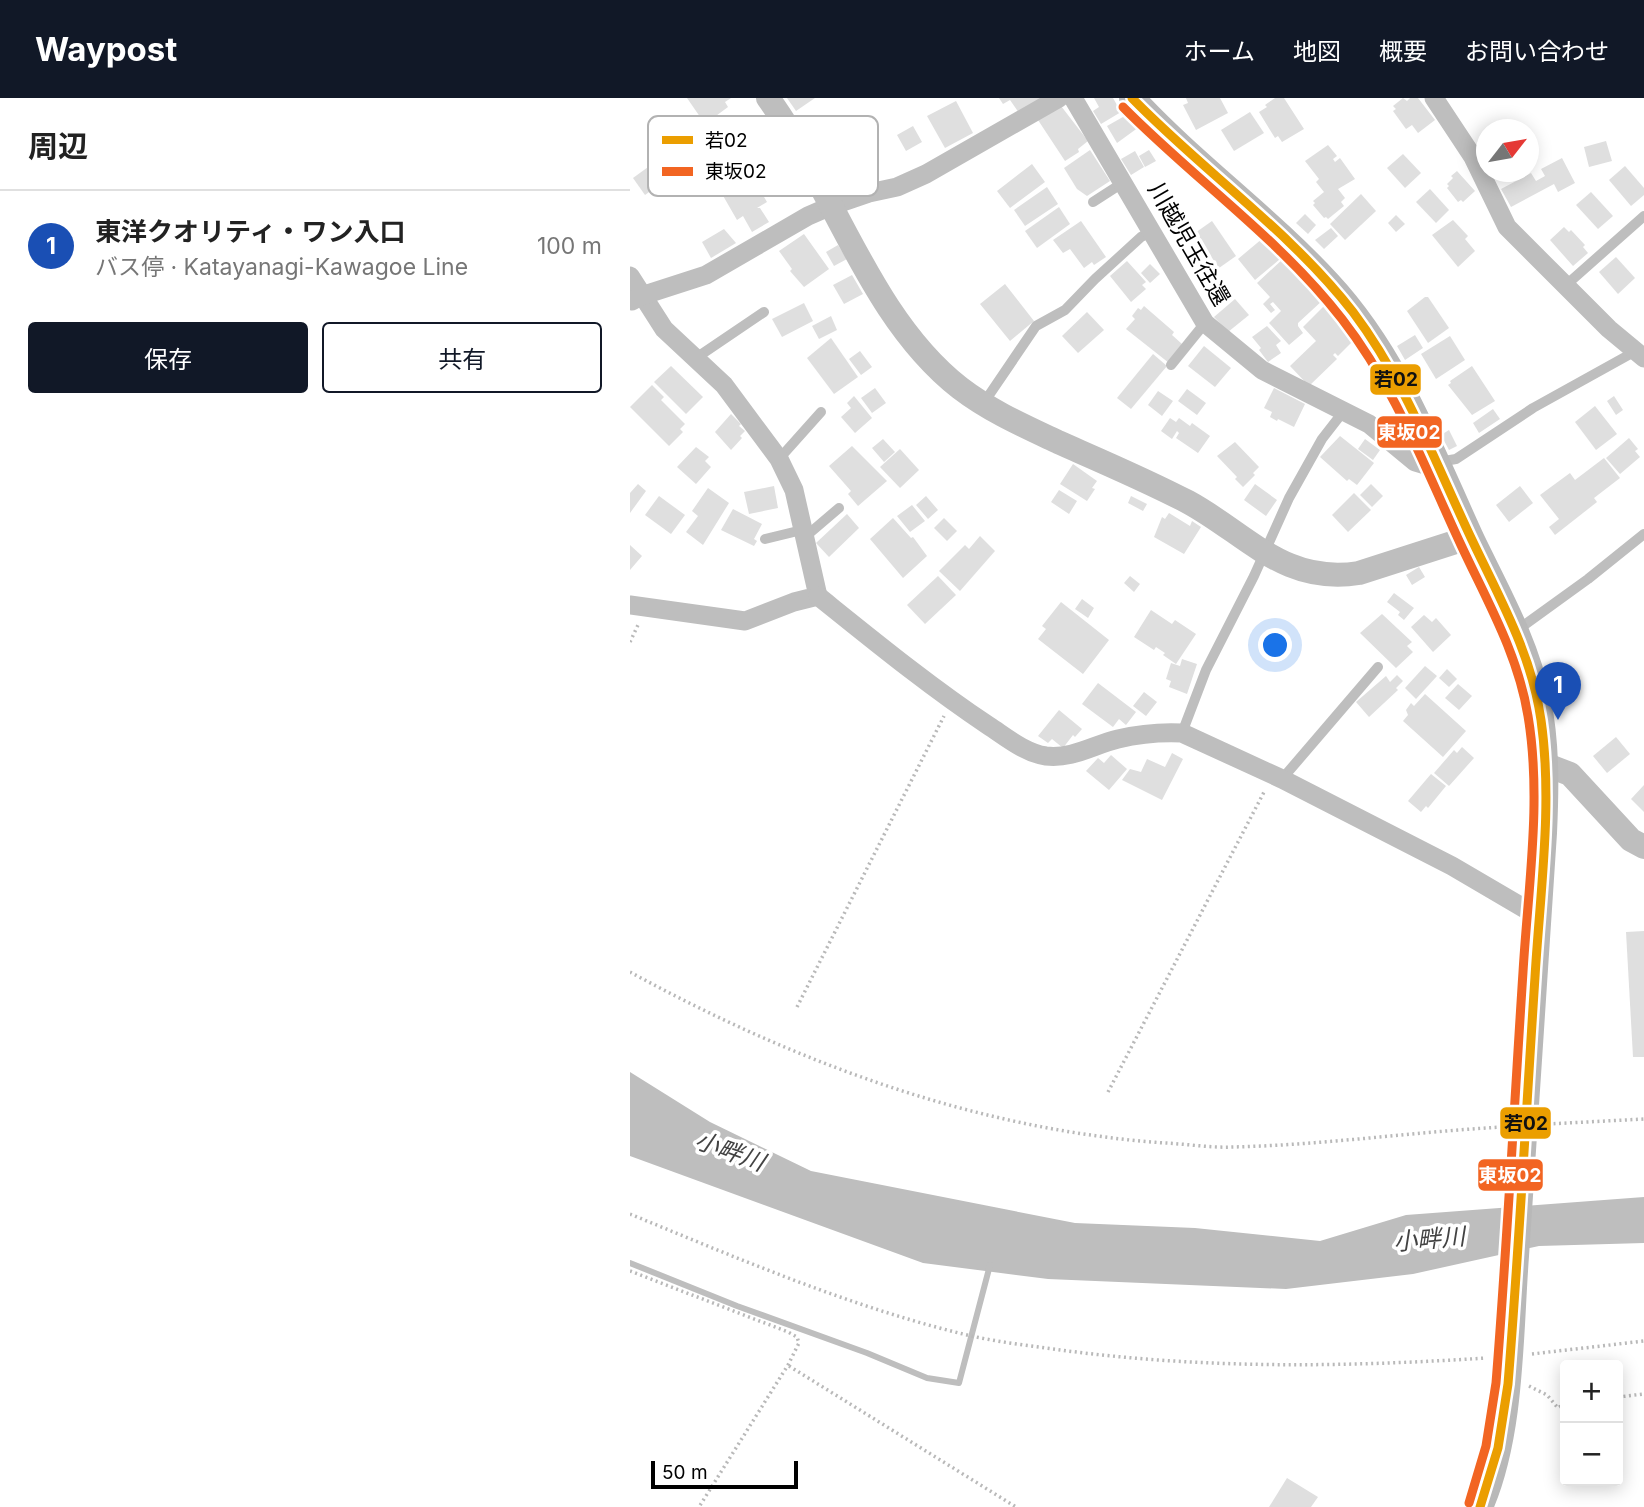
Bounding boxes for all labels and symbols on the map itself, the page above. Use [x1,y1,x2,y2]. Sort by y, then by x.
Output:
legend [648,116,878,196]
north arrow [1476,119,1539,182]
text: 若02 [705,129,748,152]
text: 東坂02 [705,160,767,183]
street label: 川越児玉往還 [1142,177,1236,311]
line badge: 若02 [1369,363,1422,396]
text: 若02 [1374,368,1418,391]
line badge: 東坂02 [1376,415,1443,449]
text: 東坂02 [1378,421,1440,444]
your location [1258,628,1292,662]
pin: 1 [1535,662,1581,720]
line badge: 若02 [1499,1106,1552,1140]
text: 若02 [1504,1112,1548,1135]
water label: 小畔川 [691,1125,772,1178]
line badge: 東坂02 [1477,1158,1544,1192]
text: 東坂02 [1479,1164,1541,1187]
water label: 小畔川 [1392,1221,1469,1257]
scale bar [651,1458,798,1490]

